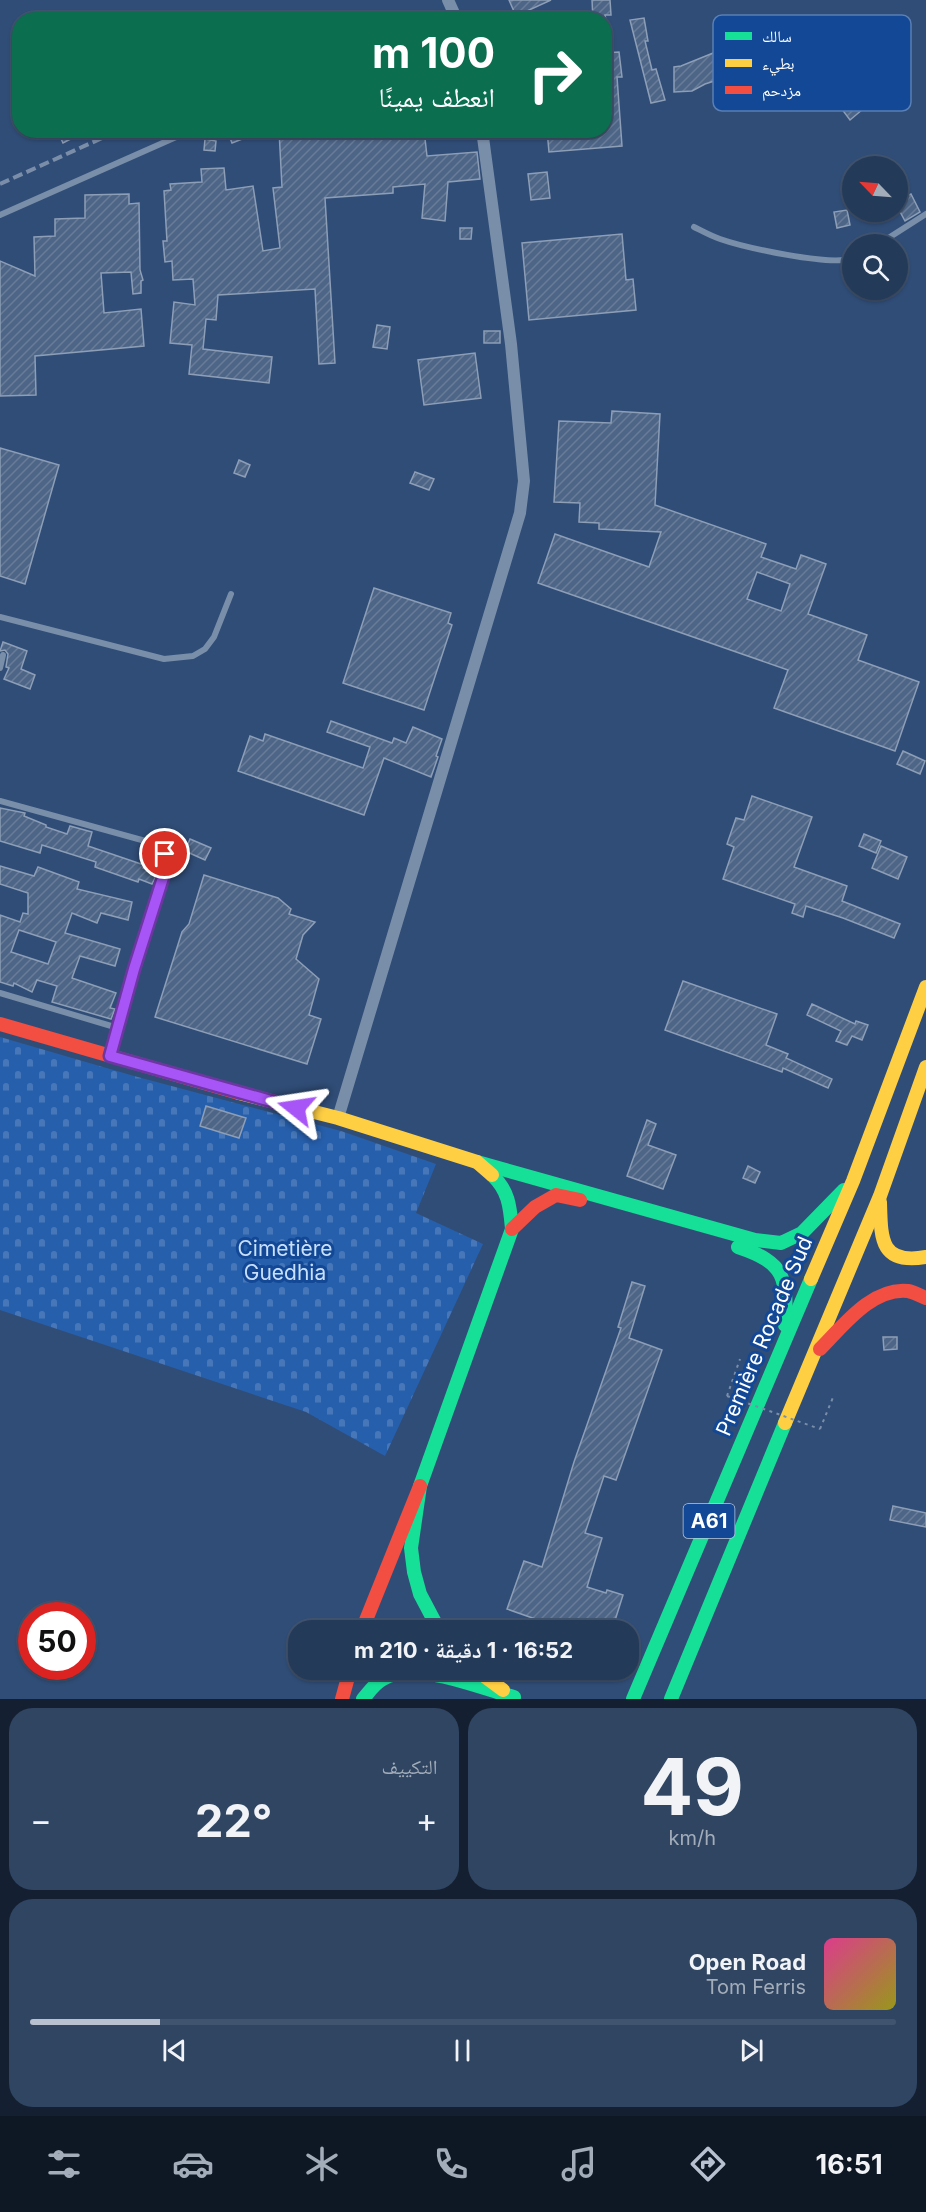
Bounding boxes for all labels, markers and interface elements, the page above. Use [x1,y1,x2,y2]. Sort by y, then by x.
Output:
legend [713,15,911,111]
text: سالك [762,26,792,46]
text: 100 m [372,27,495,78]
icon: right [516,36,594,114]
text: بطيء [762,53,794,76]
text: مزدحم [762,80,801,101]
text: انعطف يمينًا [378,81,495,114]
north arrow [842,156,908,222]
map controls [842,156,908,300]
button: search [842,234,908,300]
pin [139,828,190,879]
icon: arrive [148,837,181,870]
position arrow [264,1076,328,1140]
street label: Première Rocade Sud [711,1233,817,1439]
park label: Cimetière Guedhia [237,1236,333,1285]
road number: A61 [684,1504,734,1538]
speed limit sign: 50 [18,1602,96,1680]
text: 16:52 · 1 دقيقة · 210 m [354,1637,573,1663]
text: 49 [641,1739,744,1834]
text: التكييف [381,1755,438,1779]
text: 22° [195,1793,272,1848]
text: − [30,1800,52,1840]
text: + [416,1800,438,1840]
text: km/h [668,1826,716,1850]
text: Open Road [689,1949,806,1975]
text: Tom Ferris [706,1975,806,1999]
icon: previous [158,2034,191,2067]
icon: pause [446,2034,479,2067]
icon: next [735,2034,768,2067]
icon: filters [43,2143,85,2185]
icon: car [172,2143,214,2185]
icon: climate [301,2143,343,2185]
icon: phone [430,2143,472,2185]
icon: music [558,2143,600,2185]
icon: directions [687,2143,729,2185]
text: 16:51 [816,2148,883,2181]

